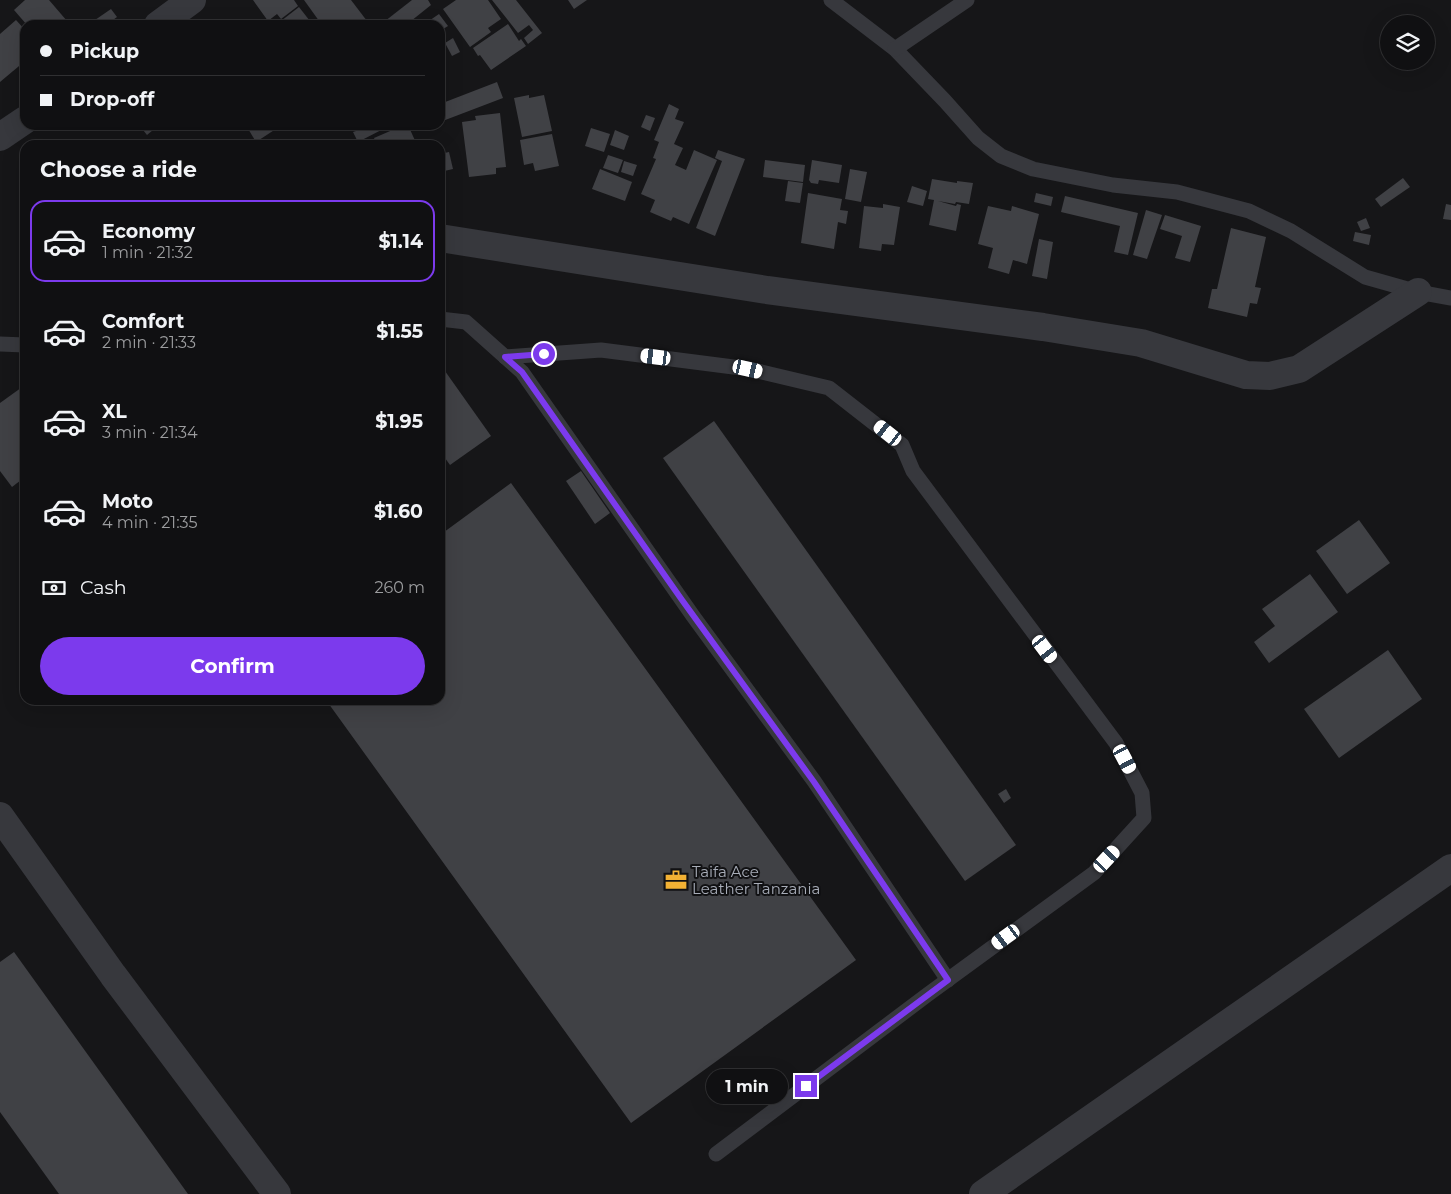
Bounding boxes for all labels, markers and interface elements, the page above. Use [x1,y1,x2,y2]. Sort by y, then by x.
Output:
map controls [1380,15,1435,70]
button: layers [1380,15,1435,70]
text: Pickup [70,40,139,63]
text: Drop-off [70,88,154,111]
text: Choose a ride [40,156,197,183]
icon: car [42,219,87,264]
text: Economy [102,220,195,243]
text: $1.14 [378,230,423,253]
text: 1 min · 21:32 [102,243,193,262]
icon: car [42,309,87,354]
text: Comfort [102,310,184,333]
text: $1.55 [376,320,423,343]
text: 2 min · 21:33 [102,333,196,352]
route start [533,343,555,365]
car [640,348,671,366]
car [731,358,764,380]
icon: car [42,399,87,444]
text: XL [102,400,127,423]
text: $1.95 [375,410,423,433]
car [871,418,904,448]
text: 3 min · 21:34 [102,423,198,442]
icon: car [42,489,87,534]
text: Moto [102,490,153,513]
text: $1.60 [374,500,423,523]
text: 4 min · 21:35 [102,513,197,532]
icon: cash [40,574,68,602]
text: Cash [80,576,127,599]
text: 260 m [374,578,425,597]
car [1029,633,1060,665]
button: Confirm [40,637,425,695]
car [1111,742,1138,776]
car [1091,843,1122,875]
place label: Taifa Ace Leather Tanzania [692,862,820,898]
office icon: Taifa Ace Leather Tanzania [663,867,689,893]
car [989,922,1022,952]
callout: 1 min [706,1068,788,1104]
route end [795,1075,817,1097]
text: 1 min [725,1077,769,1096]

